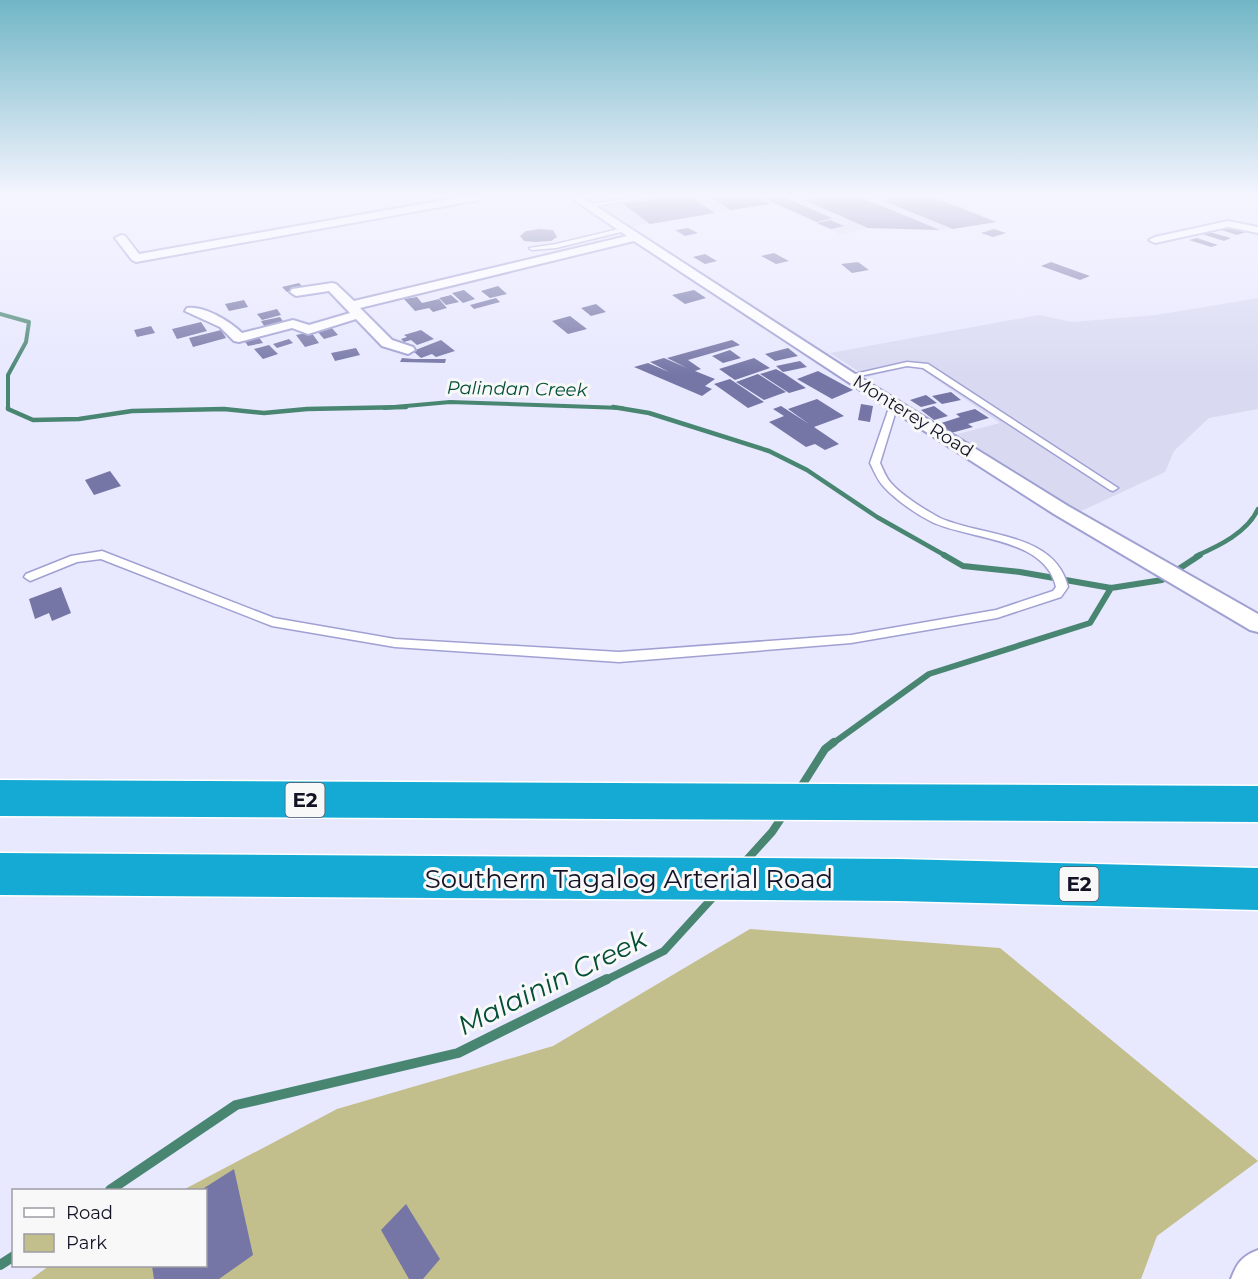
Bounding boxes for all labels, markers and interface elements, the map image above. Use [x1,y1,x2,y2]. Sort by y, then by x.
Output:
street label: Monterey Road [849,370,977,462]
water label: Palindan Creek [447,377,589,401]
road number: E2 [286,783,324,817]
street label: Southern Tagalog Arterial Road [425,863,833,895]
road number: E2 [1060,867,1098,901]
water label: Malainin Creek [452,922,653,1042]
legend [12,1189,207,1267]
text: Road [66,1202,113,1224]
text: Park [66,1232,107,1254]

